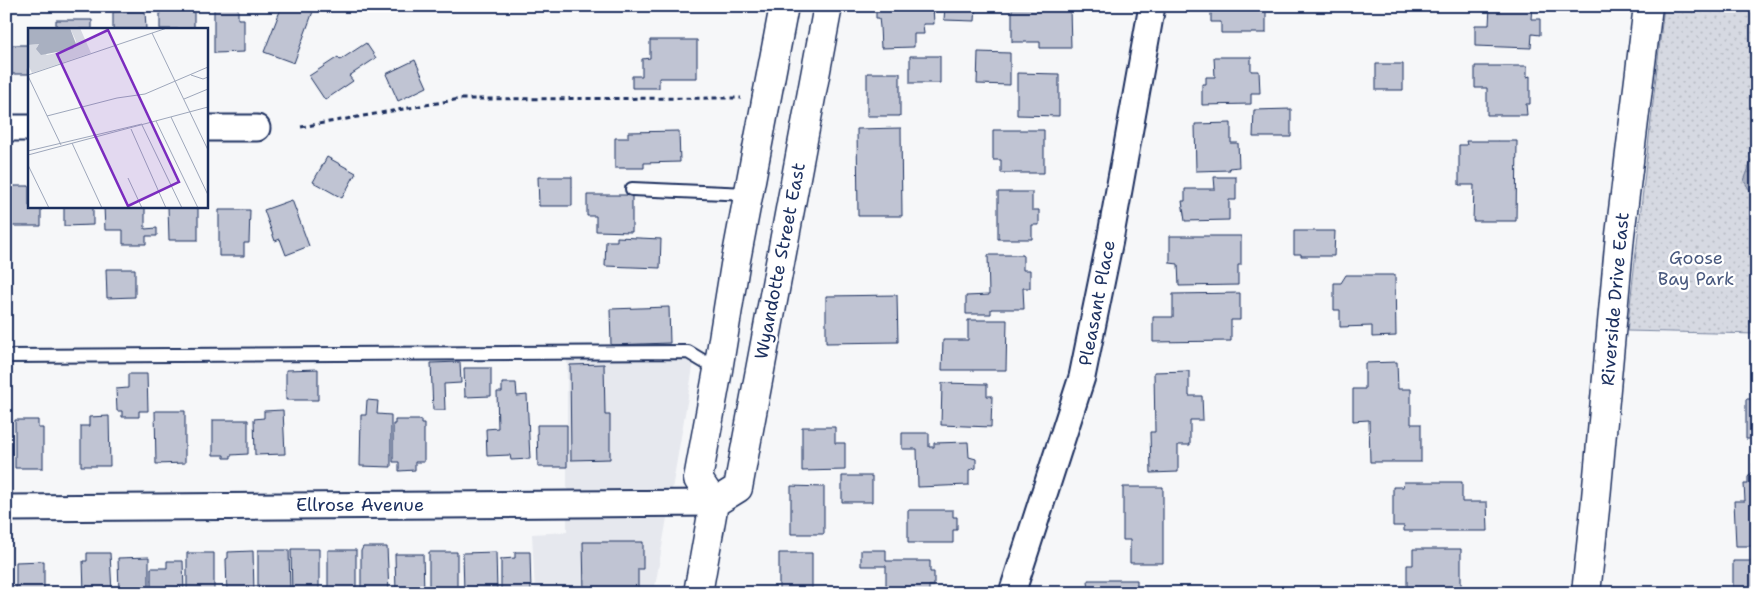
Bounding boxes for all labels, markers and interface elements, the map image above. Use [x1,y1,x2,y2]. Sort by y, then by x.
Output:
inset map [28,28,208,208]
street label: Wyandotte Street East [749,160,811,361]
street label: Riverside Drive East [1595,211,1635,387]
street label: Pleasant Place [1073,238,1121,368]
park label: Goose Bay Park [1658,246,1734,291]
street label: Ellrose Avenue [296,493,424,517]

